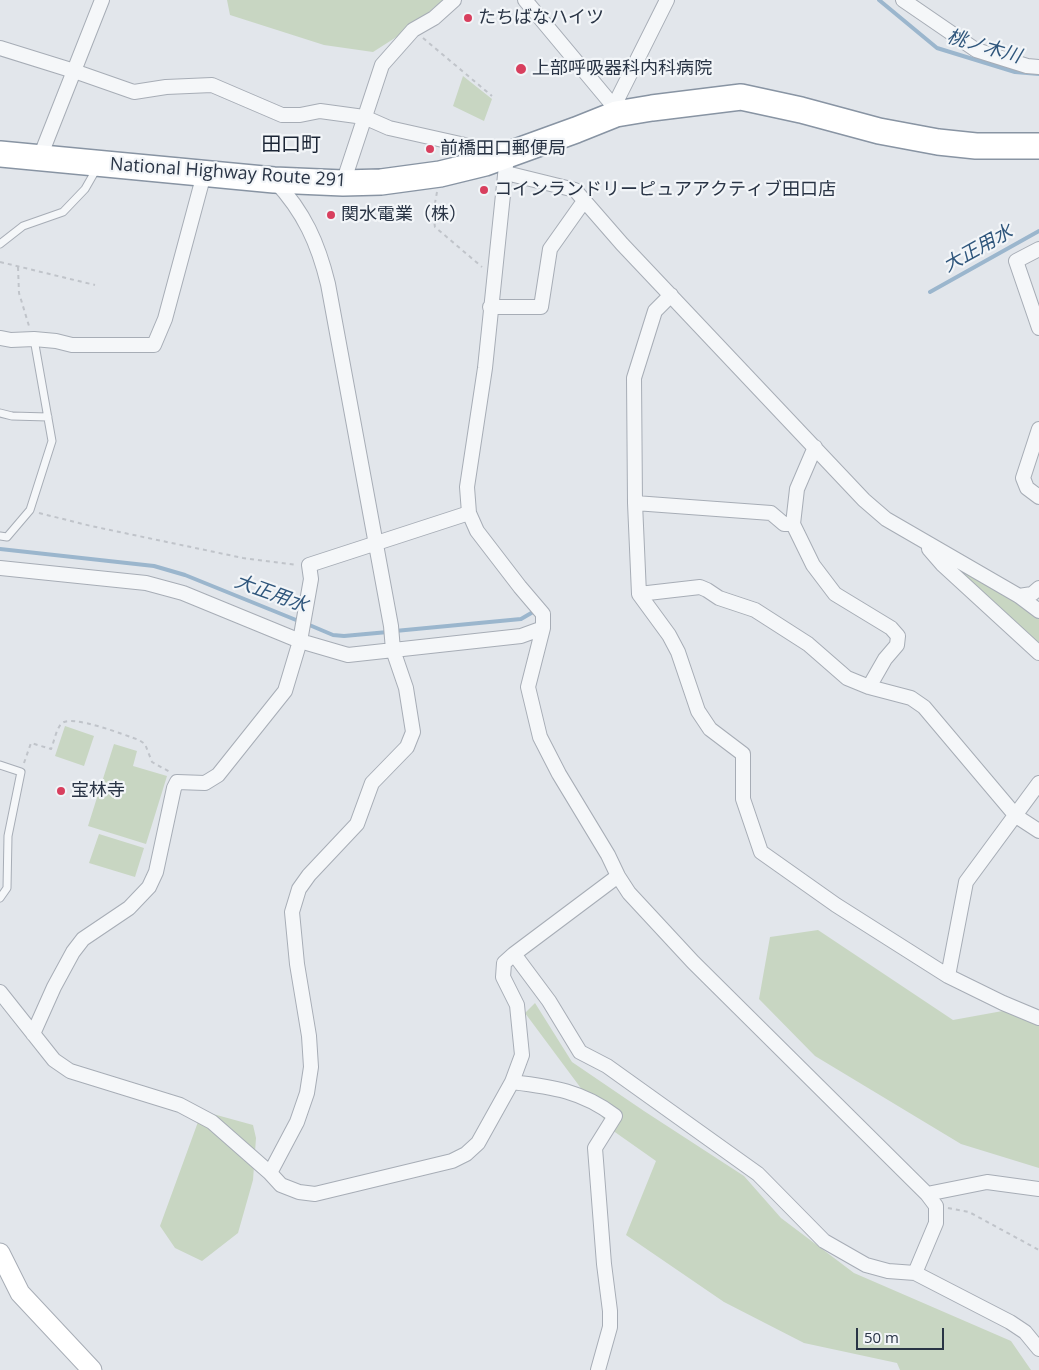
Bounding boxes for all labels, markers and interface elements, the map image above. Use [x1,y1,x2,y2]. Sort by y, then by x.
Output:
place label: たちばなハイツ [478,7,604,29]
marker: たちばなハイツ [462,12,474,24]
water label: 桃ノ木川 [944,26,1024,68]
place label: 上部呼吸器科内科病院 [532,58,712,80]
marker: 上部呼吸器科内科病院 [514,62,528,76]
district label: 田口町 [261,133,321,157]
place label: 前橋田口郵便局 [440,138,566,160]
marker: 前橋田口郵便局 [424,143,436,155]
street label: National Highway Route 291 [109,154,347,192]
place label: コインランドリーピュアアクティブ田口店 [494,179,836,201]
marker: コインランドリーピュアアクティブ田口店 [478,184,490,196]
place label: 関水電業（株） [341,204,467,226]
marker: 関水電業（株） [325,209,337,221]
water label: 大正用水 [939,221,1017,277]
water label: 大正用水 [231,570,311,618]
place label: 宝林寺 [71,780,125,802]
marker: 宝林寺 [55,785,67,797]
scale bar [859,1318,946,1350]
text: 50 m [864,1327,899,1347]

